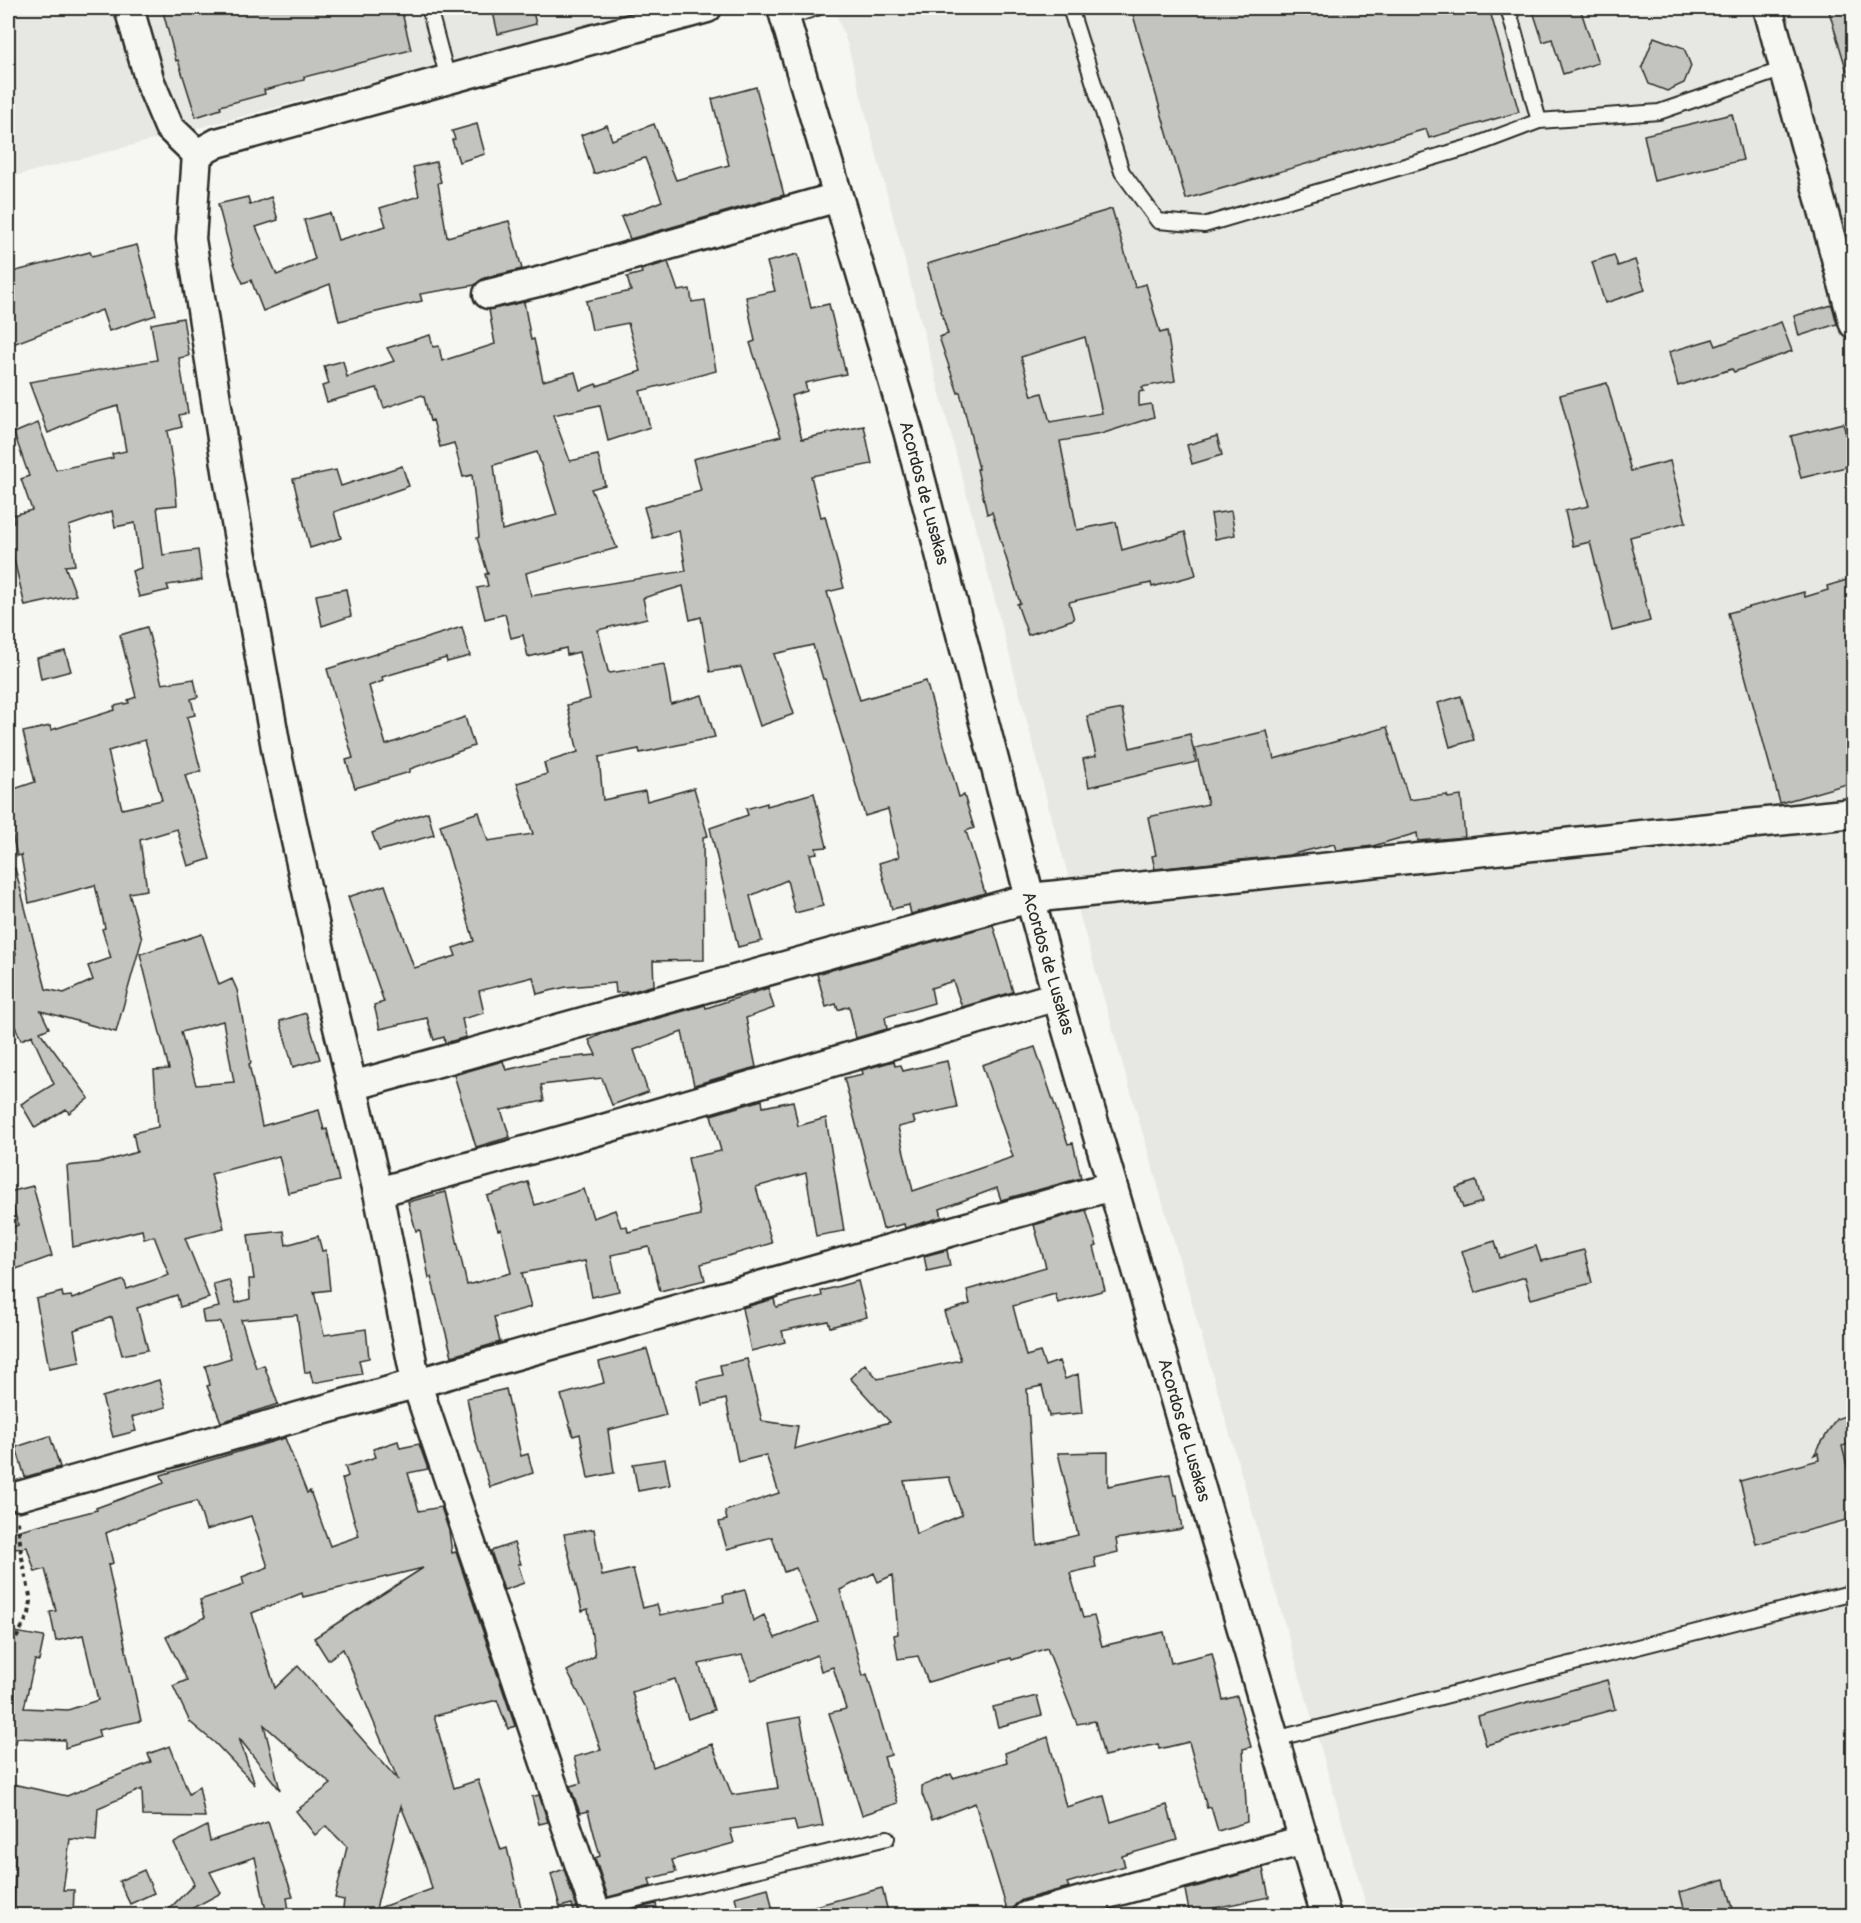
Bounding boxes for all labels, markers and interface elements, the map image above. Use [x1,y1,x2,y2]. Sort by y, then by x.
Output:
street label: Acordos de Lusakas [894,419,954,567]
street label: Acordos de Lusakas [1017,889,1079,1037]
street label: Acordos de Lusakas [1153,1356,1215,1504]

